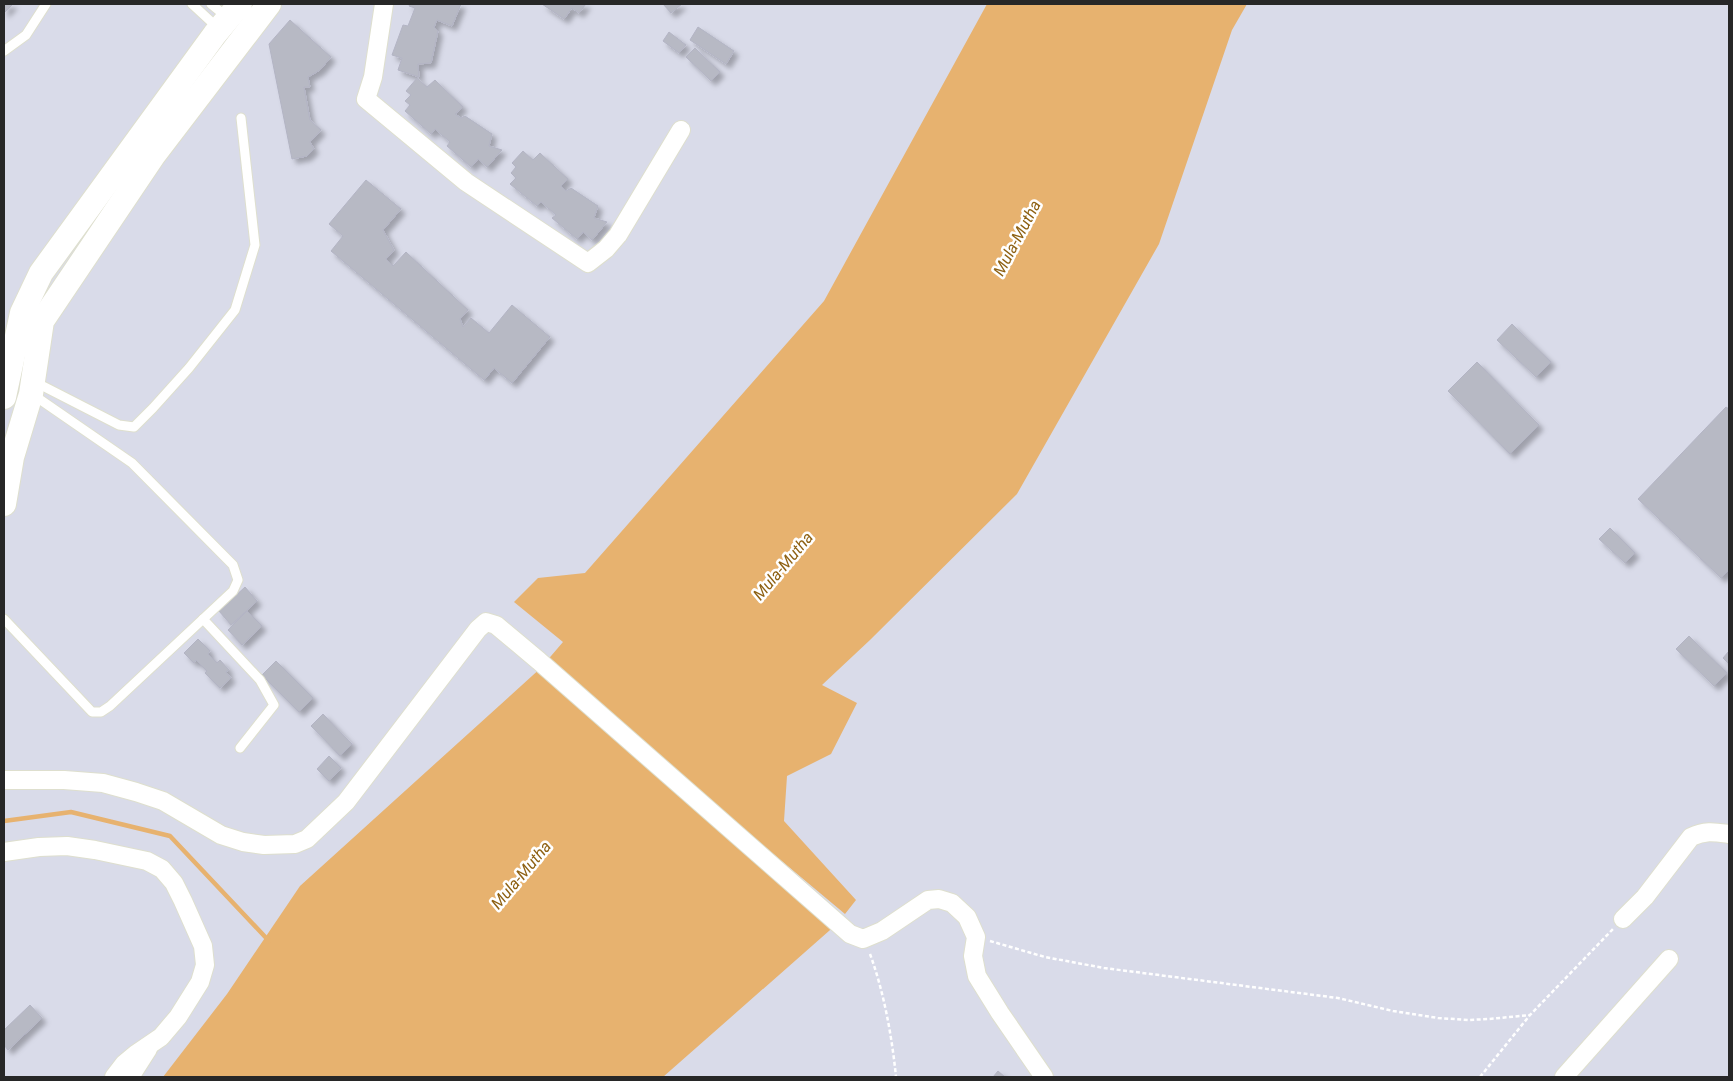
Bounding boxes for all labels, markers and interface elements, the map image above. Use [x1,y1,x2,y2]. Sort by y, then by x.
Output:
water label: Mula-Mutha [989,197,1045,279]
water label: Mula-Mutha [749,528,817,604]
water label: Mula-Mutha [487,837,555,913]

